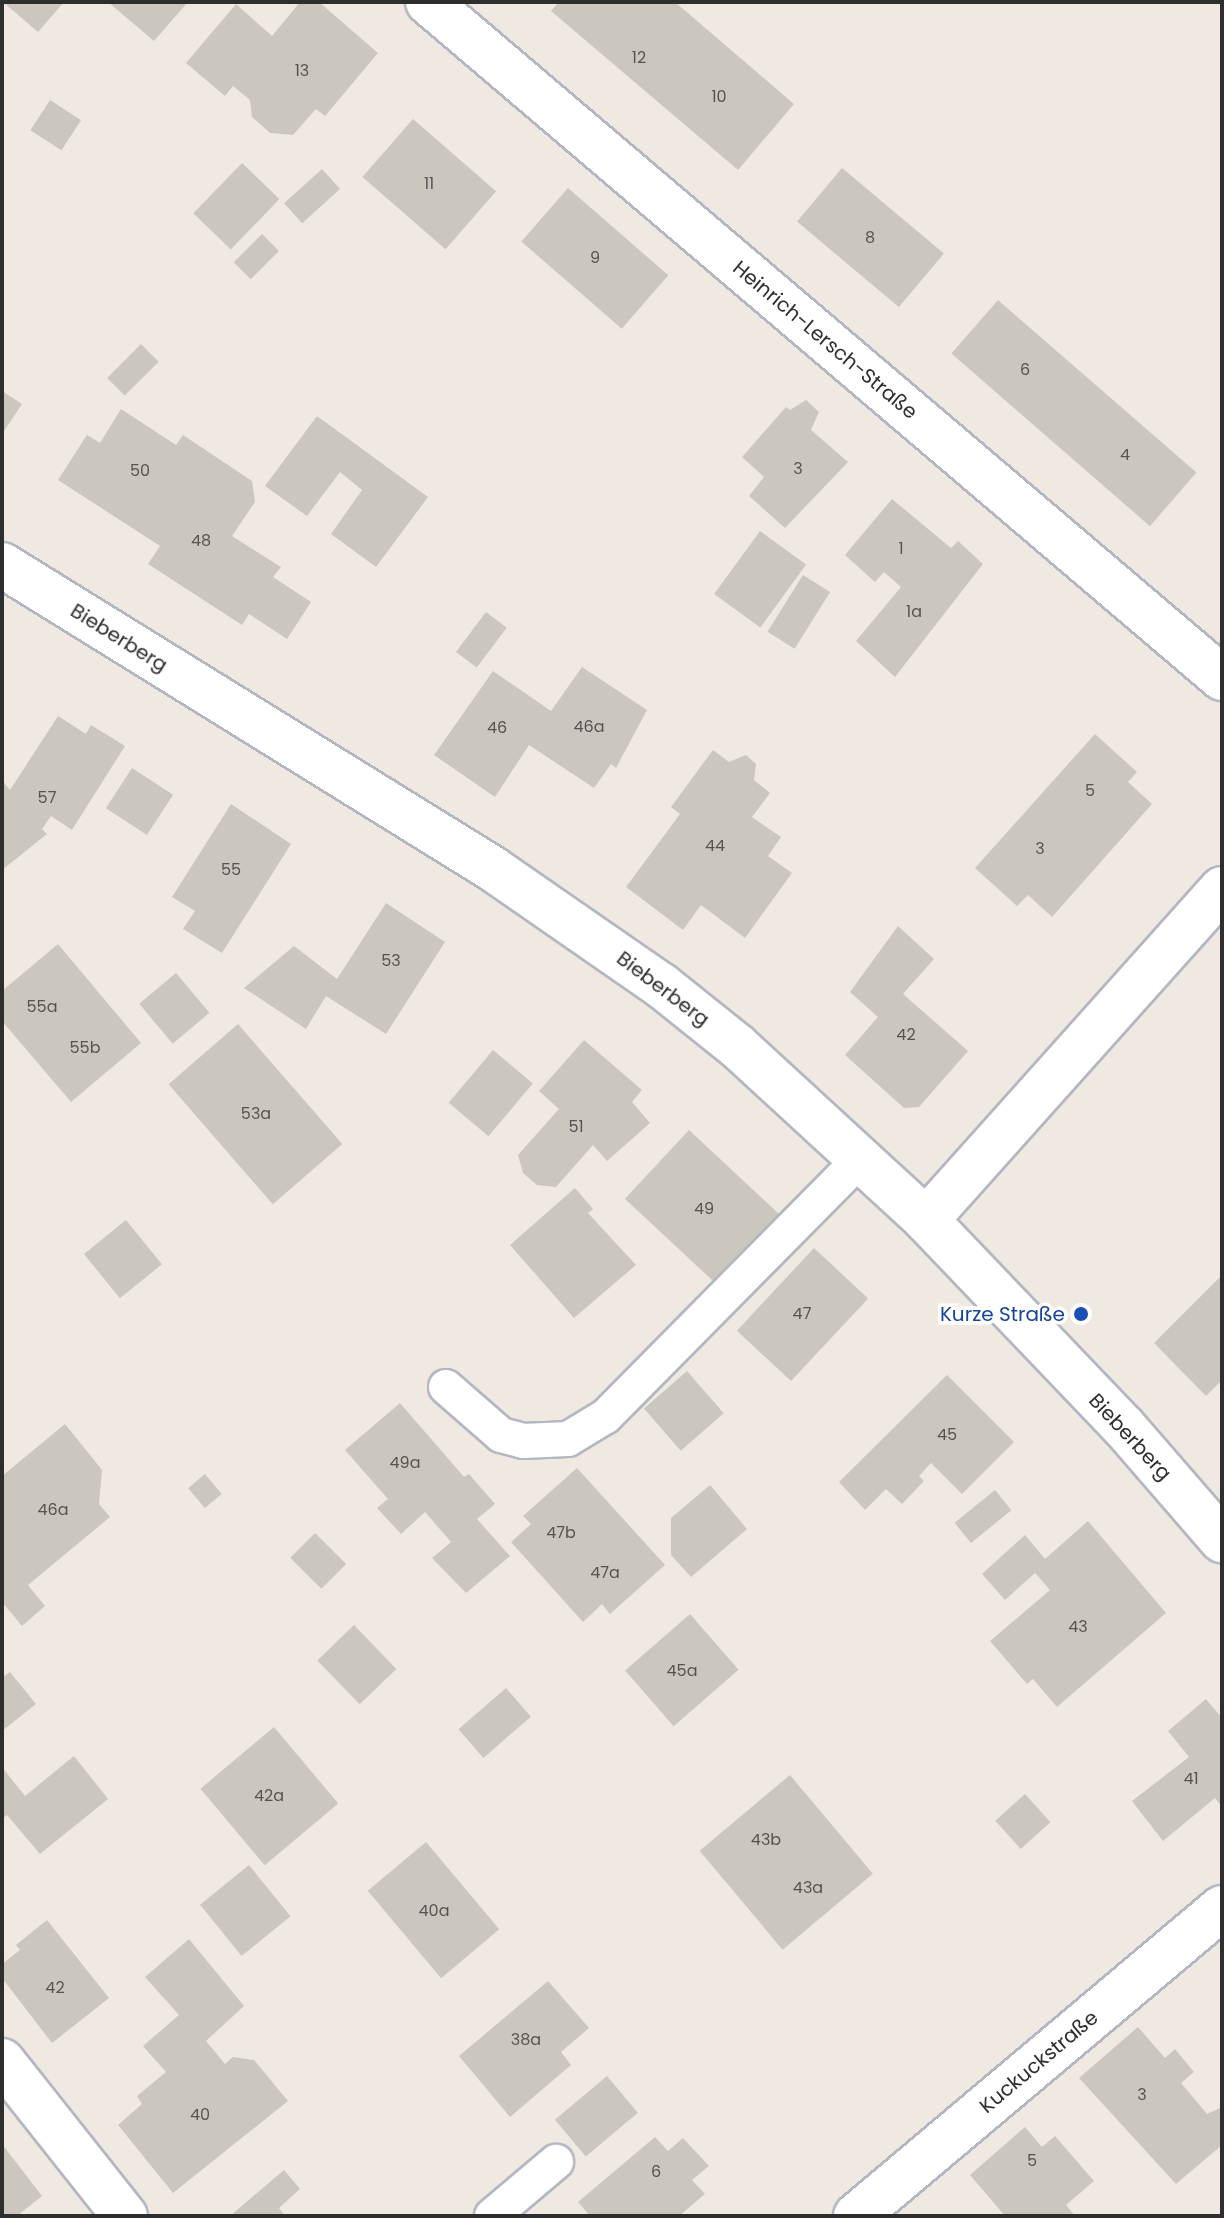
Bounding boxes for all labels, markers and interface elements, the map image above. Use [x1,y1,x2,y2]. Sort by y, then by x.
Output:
house number: 12 [632,48,646,68]
house number: 13 [295,61,309,81]
house number: 10 [711,87,727,107]
house number: 11 [424,174,434,194]
house number: 8 [865,228,875,248]
house number: 9 [590,248,600,268]
street label: Heinrich-Lersch-Straße [728,256,922,424]
house number: 6 [1020,360,1030,380]
house number: 4 [1120,445,1130,465]
house number: 3 [793,459,803,479]
house number: 50 [130,461,150,481]
house number: 48 [191,531,211,551]
house number: 1 [898,539,904,559]
street label: Bieberberg [66,599,172,677]
house number: 1a [906,602,922,622]
house number: 46a [573,717,605,737]
house number: 46 [487,718,507,738]
house number: 5 [1085,781,1095,801]
house number: 57 [38,788,56,808]
house number: 44 [705,836,725,856]
house number: 3 [1035,839,1045,859]
house number: 55 [221,860,241,880]
street label: Bieberberg [612,946,714,1032]
house number: 53 [381,951,401,971]
house number: 55a [27,997,57,1017]
house number: 42 [896,1025,916,1045]
house number: 55b [70,1038,100,1058]
house number: 53a [241,1104,271,1124]
house number: 51 [568,1117,584,1137]
house number: 49 [694,1199,714,1219]
place label: Kurze Straße [940,1302,1065,1326]
house number: 47 [793,1304,811,1324]
marker: Kurze Straße [1072,1305,1090,1323]
street label: Bieberberg [1084,1389,1176,1485]
house number: 45 [937,1425,957,1445]
house number: 49a [390,1453,420,1473]
house number: 46a [37,1500,69,1520]
house number: 47b [546,1523,576,1543]
house number: 47a [590,1563,620,1583]
house number: 43 [1068,1617,1088,1637]
house number: 45a [667,1661,697,1681]
house number: 41 [1183,1769,1199,1789]
house number: 42a [254,1786,284,1806]
house number: 43b [751,1830,781,1850]
house number: 43a [793,1878,823,1898]
house number: 40a [419,1901,449,1921]
house number: 42 [45,1978,65,1998]
street label: Kuckuckstraße [975,2006,1103,2118]
house number: 38a [511,2030,541,2050]
house number: 3 [1137,2085,1147,2105]
house number: 40 [190,2105,210,2125]
house number: 5 [1027,2151,1037,2171]
house number: 6 [651,2162,661,2182]

